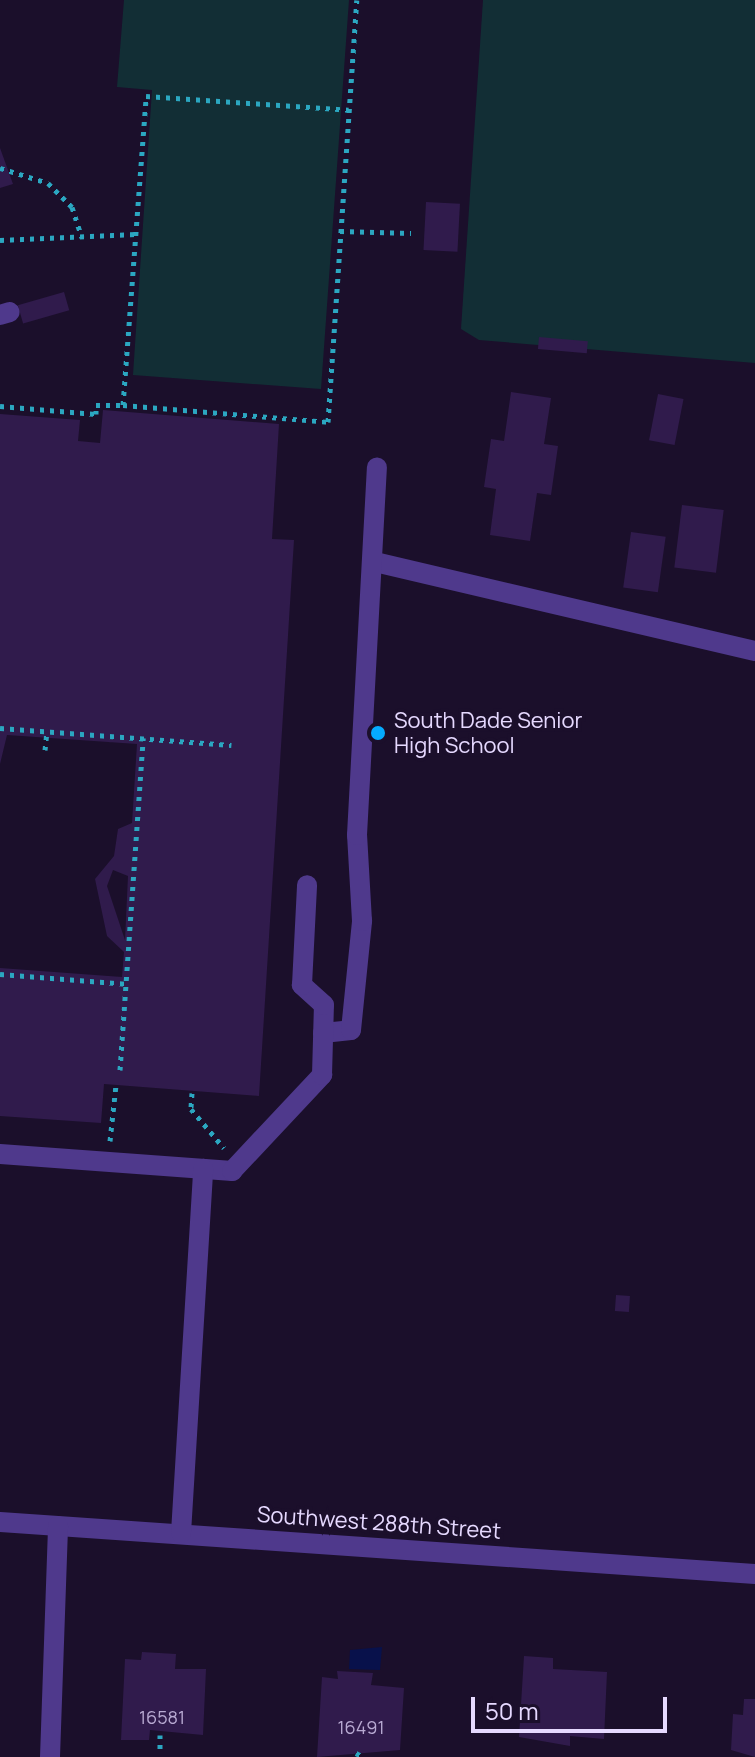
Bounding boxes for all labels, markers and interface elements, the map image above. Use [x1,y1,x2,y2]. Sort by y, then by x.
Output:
place label: South Dade Senior High School [394,707,582,758]
marker: South Dade Senior High School [369,724,387,742]
street label: Southwest 288th Street [256,1501,502,1545]
scale bar [475,1681,671,1731]
text: 50 m [485,1694,539,1727]
house number: 16581 [139,1706,185,1728]
house number: 16491 [338,1716,384,1738]

